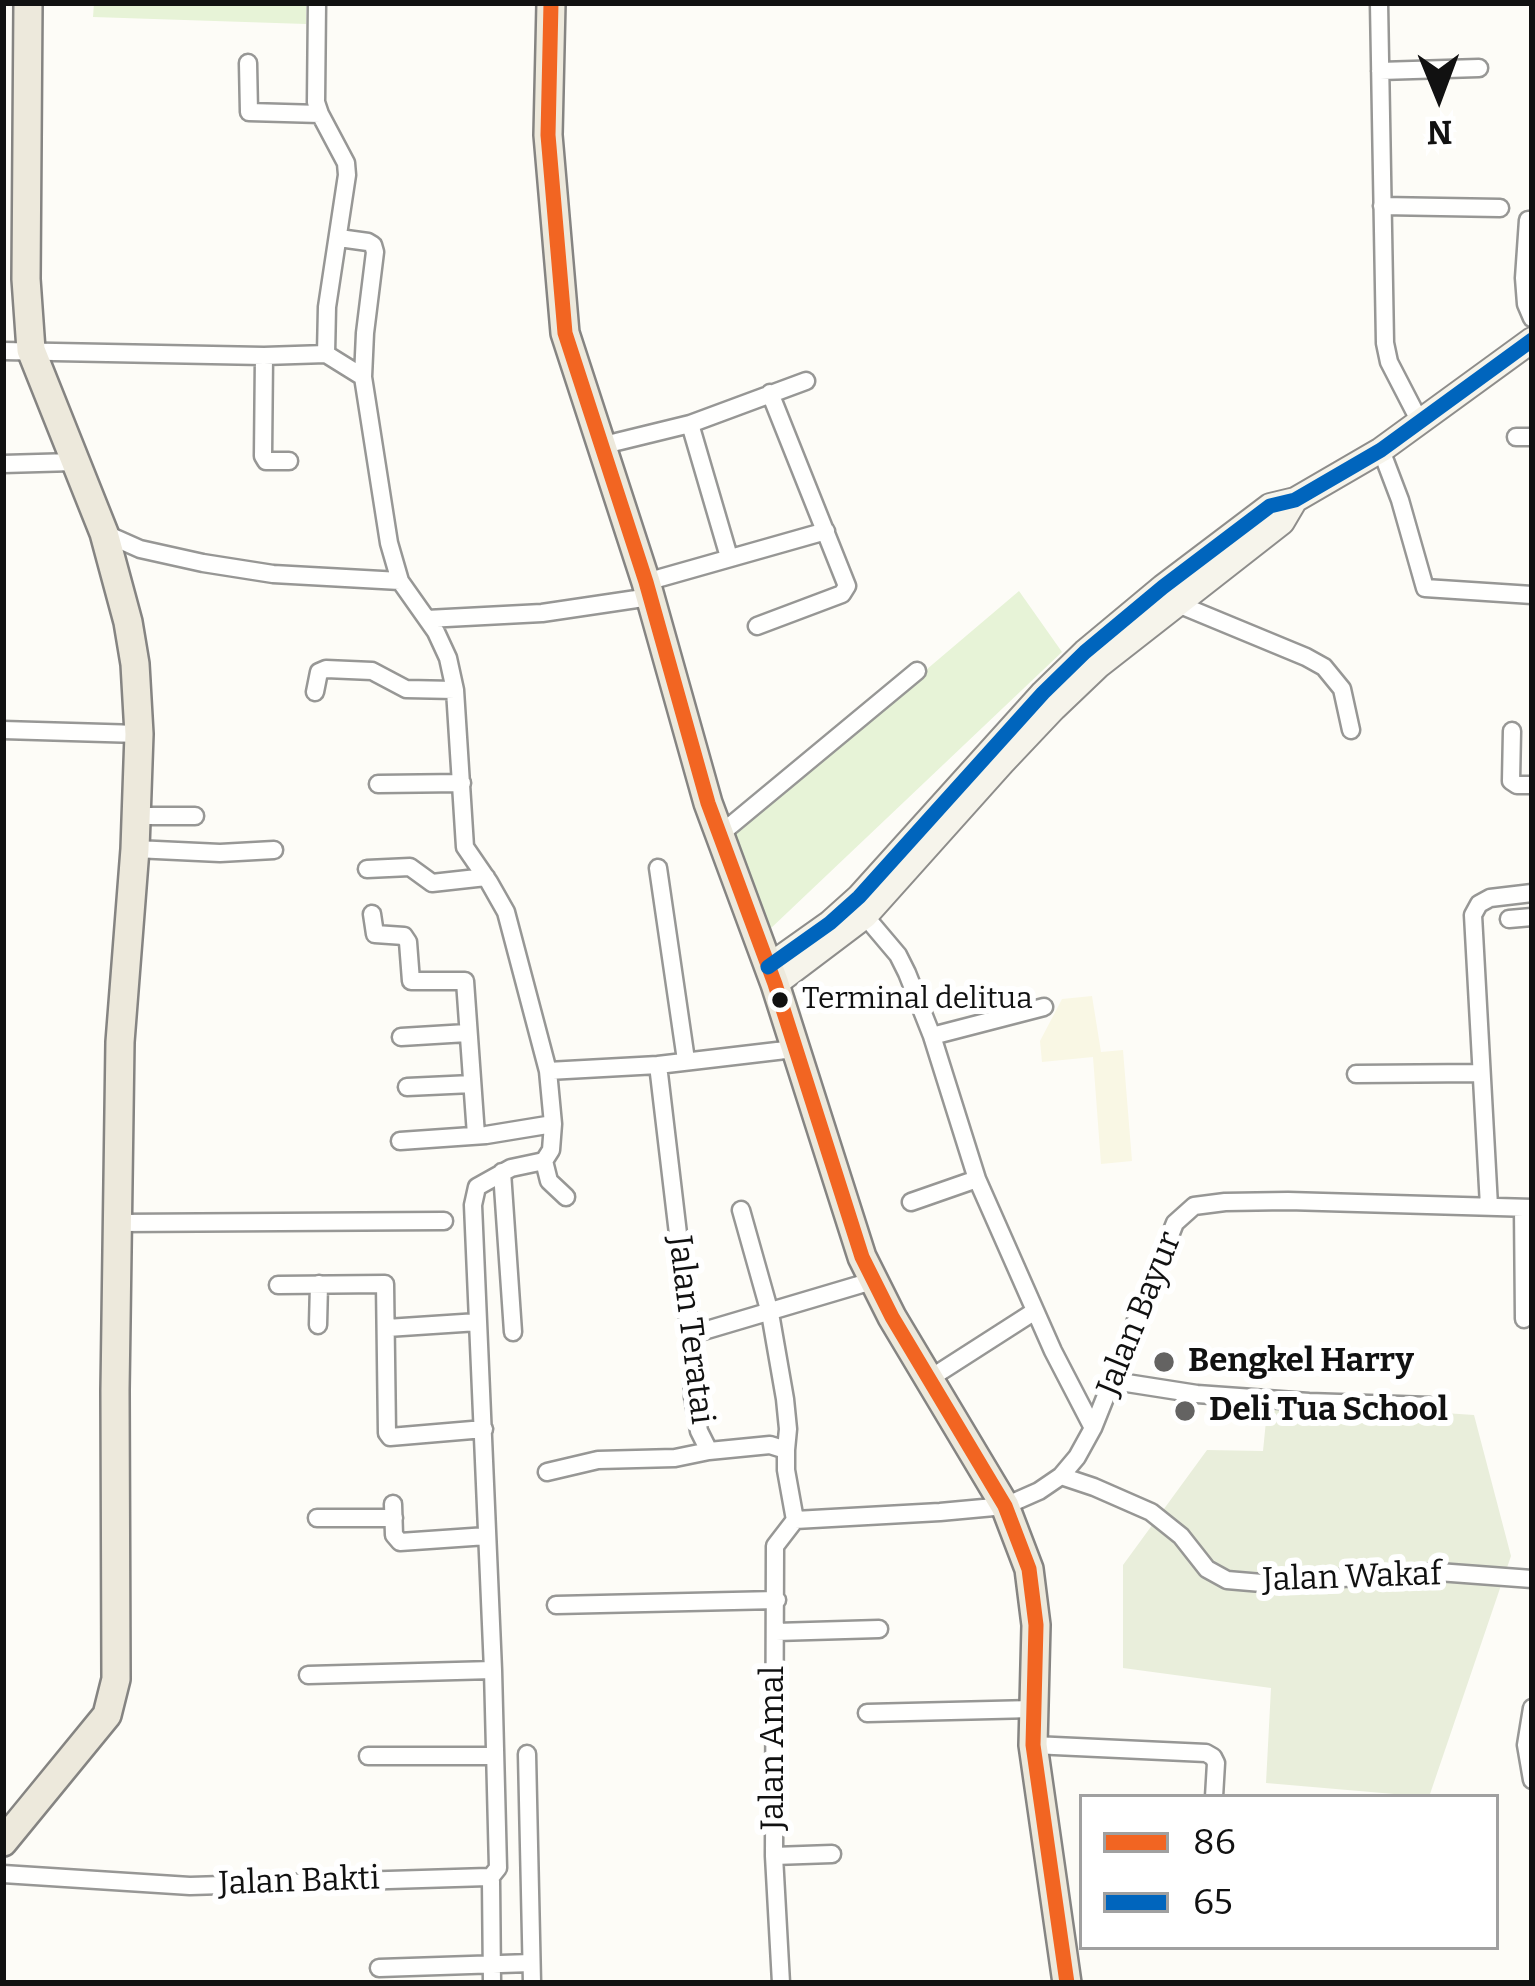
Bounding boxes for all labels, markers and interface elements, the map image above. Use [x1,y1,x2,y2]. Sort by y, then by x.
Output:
north arrow [1379,36,1499,156]
text: N [1427,112,1453,152]
place label: Terminal delitua [802,982,1033,1018]
marker: Terminal delitua [769,989,791,1011]
street label: Jalan Bayur [1089,1226,1191,1402]
street label: Jalan Teratai [659,1233,721,1427]
place label: Bengkel Harry [1188,1342,1414,1382]
marker: Bengkel Harry [1151,1349,1177,1375]
place label: Deli Tua School [1209,1391,1448,1431]
marker: Deli Tua School [1172,1398,1198,1424]
street label: Jalan Wakaf [1262,1555,1442,1601]
street label: Jalan Amal [754,1666,794,1830]
legend [1079,1794,1499,1950]
text: 86 [1193,1820,1236,1864]
street label: Jalan Bakti [218,1859,380,1905]
text: 65 [1193,1880,1233,1924]

